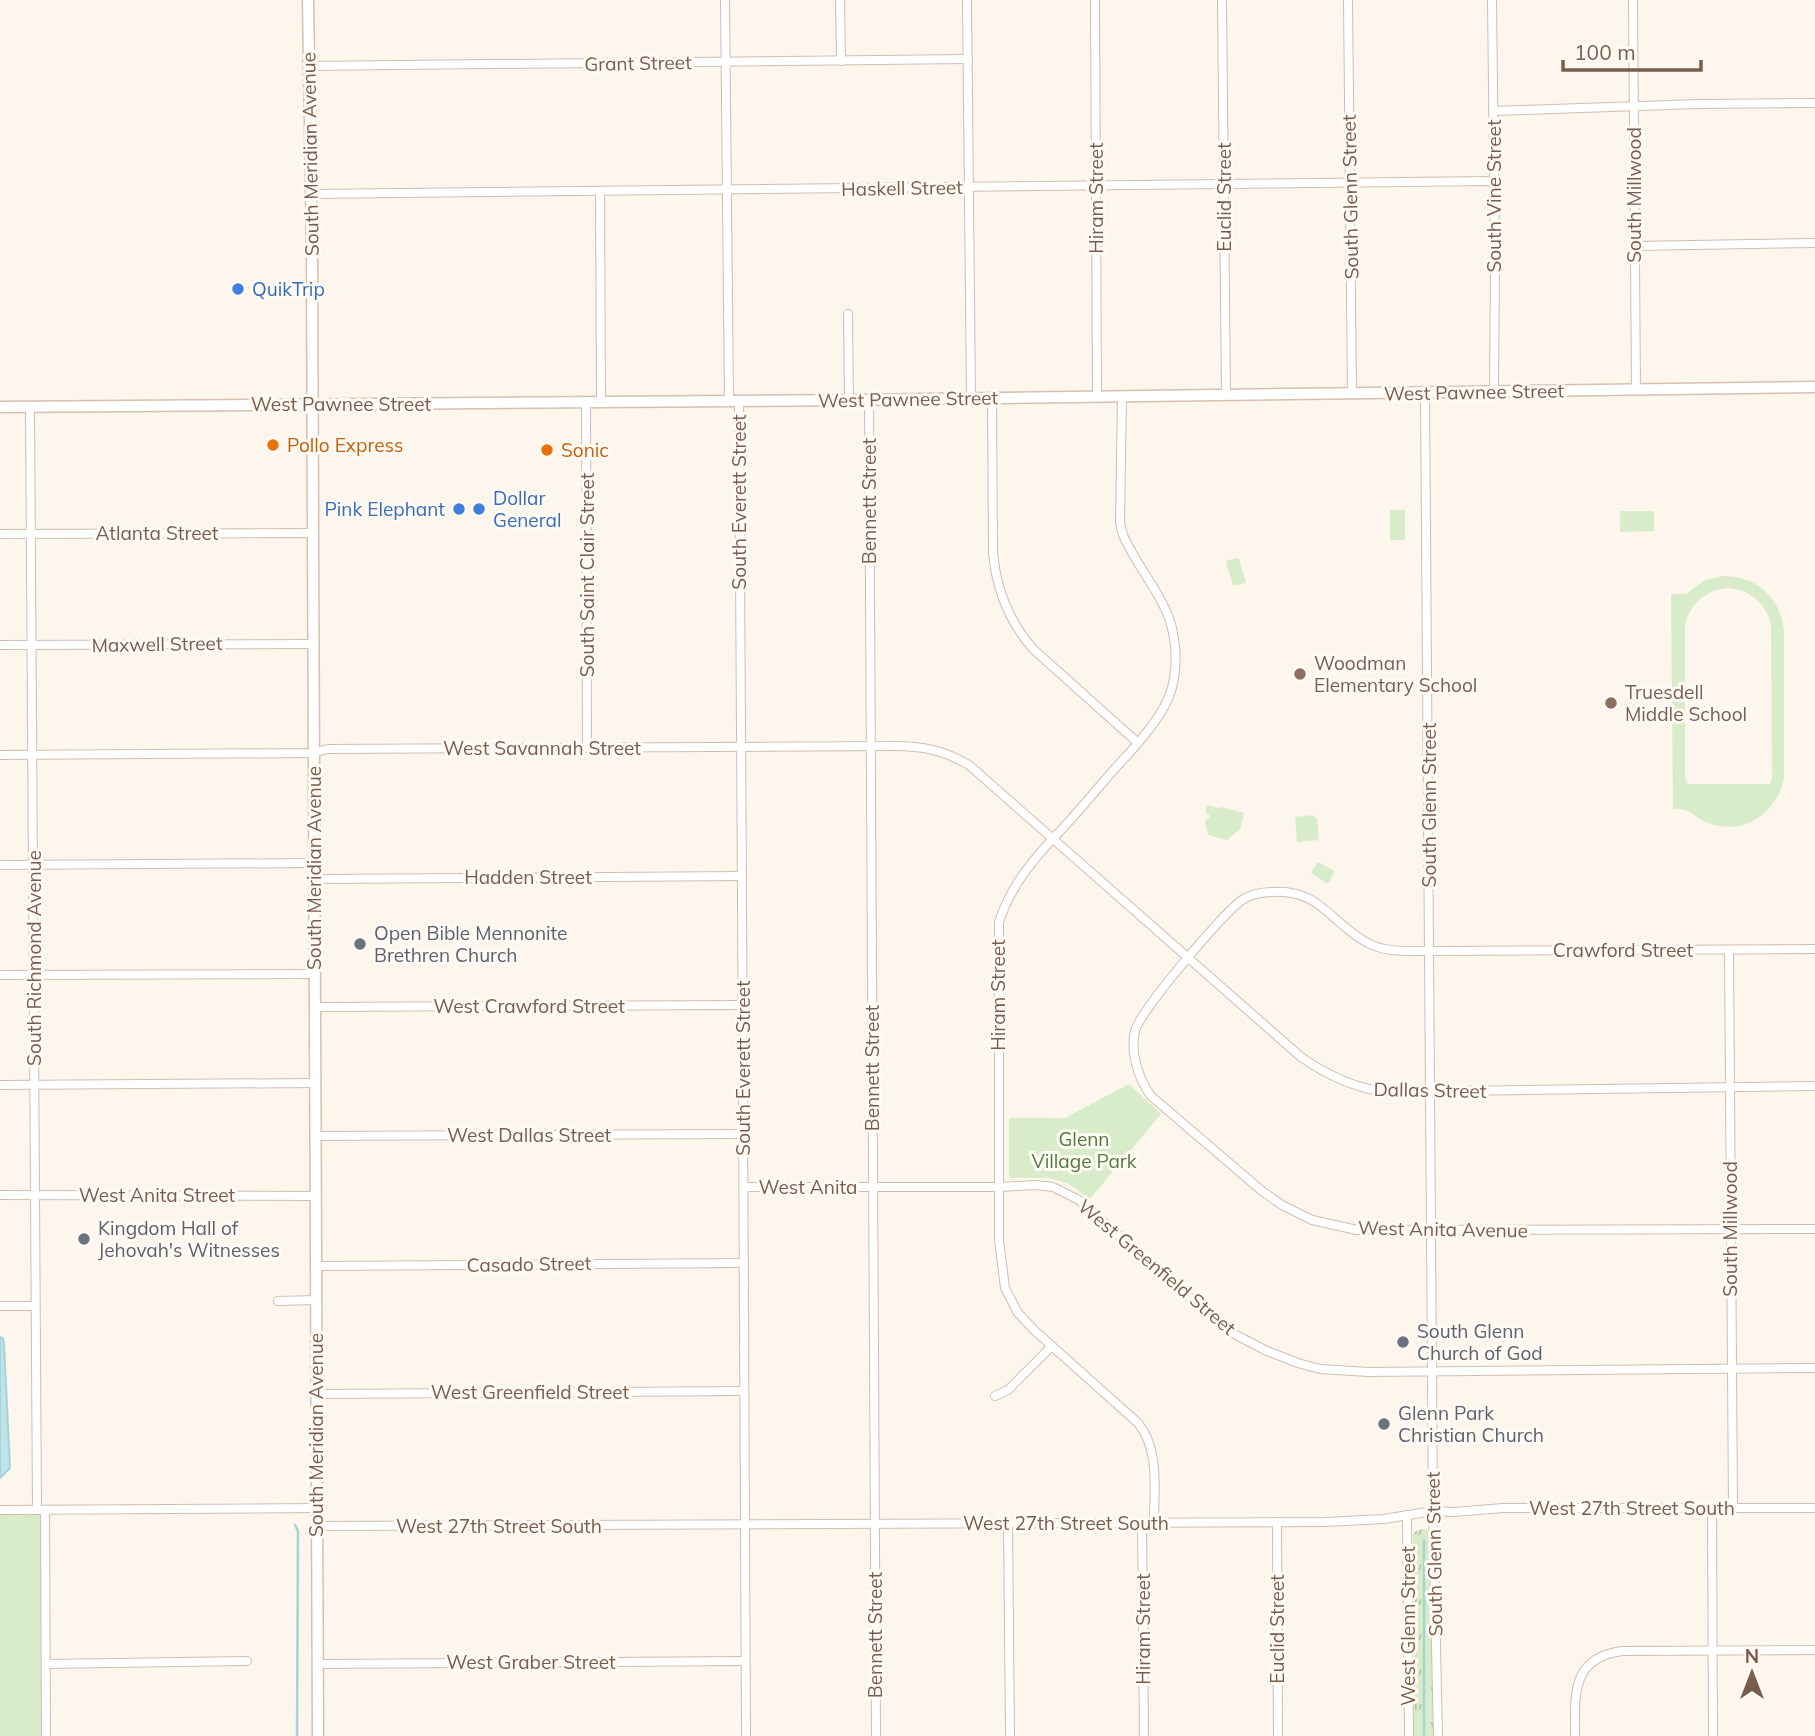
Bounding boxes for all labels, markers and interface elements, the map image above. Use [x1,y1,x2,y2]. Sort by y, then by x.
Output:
scale bar [1563,28,1701,72]
text: 100 m [1574,39,1636,65]
street label: Grant Street [584,50,692,76]
street label: South Meridian Avenue [296,52,324,256]
street label: South Glenn Street [1337,114,1363,280]
street label: South Vine Street [1482,119,1506,273]
street label: South Millwood [1622,127,1646,263]
street label: Hiram Street [1084,142,1108,254]
street label: Euclid Street [1212,142,1236,252]
street label: Haskell Street [841,175,963,201]
place label: QuikTrip [252,277,325,301]
marker: QuikTrip [230,281,246,297]
street label: West Pawnee Street [1384,378,1565,406]
street label: West Pawnee Street [818,385,999,413]
street label: West Pawnee Street [251,392,432,416]
street label: South Everett Street [727,414,751,590]
place label: Pollo Express [287,433,403,457]
marker: Pollo Express [265,437,281,453]
street label: Bennett Street [857,437,881,564]
place label: Sonic [561,438,609,462]
marker: Sonic [539,442,555,458]
street label: South Saint Clair Street [575,472,599,677]
place label: Dollar General [493,486,561,532]
place label: Pink Elephant [324,497,445,521]
marker: Pink Elephant [451,501,467,517]
marker: Dollar General [471,501,487,517]
street label: Atlanta Street [96,521,219,545]
street label: Maxwell Street [91,631,223,657]
place label: Woodman Elementary School [1314,651,1477,697]
marker: Woodman Elementary School [1292,666,1308,682]
place label: Truesdell Middle School [1625,680,1747,726]
marker: Truesdell Middle School [1603,695,1619,711]
street label: South Glenn Street [1417,722,1441,887]
street label: West Savannah Street [443,736,641,760]
street label: South Meridian Avenue [302,766,326,970]
street label: South Richmond Avenue [22,850,46,1066]
street label: Hadden Street [464,865,592,889]
place label: Open Bible Mennonite Brethren Church [374,921,567,967]
marker: Open Bible Mennonite Brethren Church [352,936,368,952]
street label: Crawford Street [1553,938,1694,962]
street label: Hiram Street [986,939,1010,1051]
street label: South Everett Street [731,980,755,1156]
street label: West Crawford Street [433,994,625,1018]
street label: Bennett Street [860,1004,884,1131]
street label: Dallas Street [1373,1077,1487,1103]
street label: West Dallas Street [447,1123,611,1147]
park label: Glenn Village Park [1032,1127,1137,1173]
street label: South Millwood [1718,1161,1742,1297]
street label: West Anita [759,1175,857,1199]
street label: West Anita Street [79,1183,236,1207]
street label: West Greenfield Street [1073,1194,1241,1340]
place label: Kingdom Hall of Jehovah's Witnesses [98,1216,280,1262]
street label: West Anita Avenue [1358,1216,1528,1242]
marker: Kingdom Hall of Jehovah's Witnesses [76,1231,92,1247]
street label: Casado Street [466,1251,592,1277]
place label: South Glenn Church of God [1417,1319,1543,1365]
street label: South Meridian Avenue [304,1333,328,1537]
marker: South Glenn Church of God [1395,1334,1411,1350]
street label: West Greenfield Street [431,1380,630,1404]
place label: Glenn Park Christian Church [1398,1401,1544,1447]
marker: Glenn Park Christian Church [1376,1416,1392,1432]
street label: South Glenn Street [1421,1471,1447,1637]
street label: West 27th Street South [1529,1496,1735,1520]
street label: West 27th Street South [963,1511,1169,1535]
street label: West 27th Street South [396,1514,602,1538]
street label: West Glenn Street [1396,1546,1420,1706]
street label: Bennett Street [863,1571,887,1698]
street label: Hiram Street [1131,1573,1155,1685]
street label: Euclid Street [1265,1574,1289,1684]
north arrow [1717,1638,1787,1708]
text: N [1745,1644,1759,1668]
street label: West Graber Street [446,1650,616,1674]

